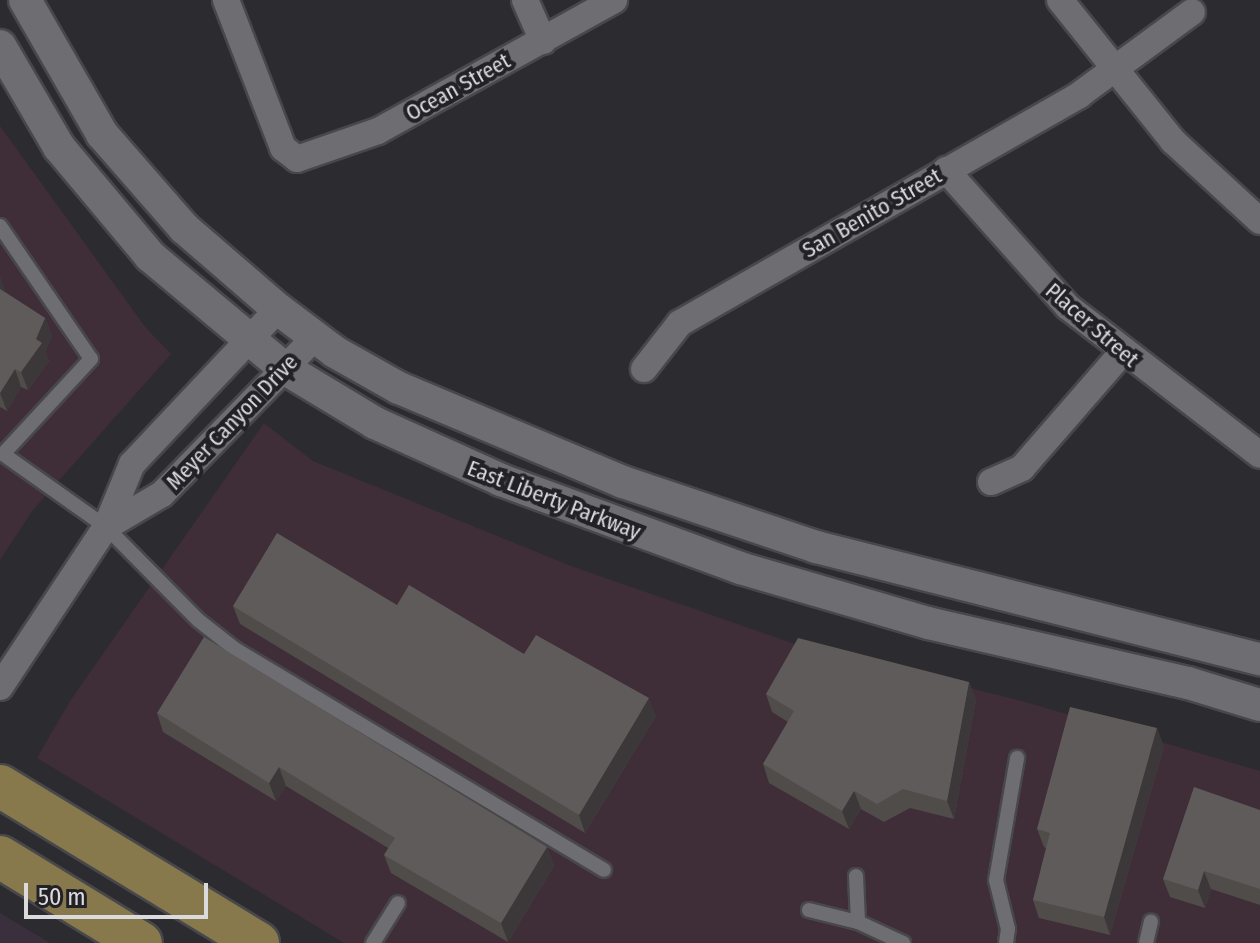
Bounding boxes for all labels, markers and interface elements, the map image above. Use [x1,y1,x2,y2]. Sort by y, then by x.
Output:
street label: Ocean Street [401,48,515,126]
street label: San Benito Street [798,163,946,263]
street label: Placer Street [1040,277,1144,373]
street label: Meyer Canyon Drive [161,349,303,495]
street label: East Liberty Parkway [464,455,644,545]
scale bar [28,867,212,917]
text: 50 m [38,883,86,911]

